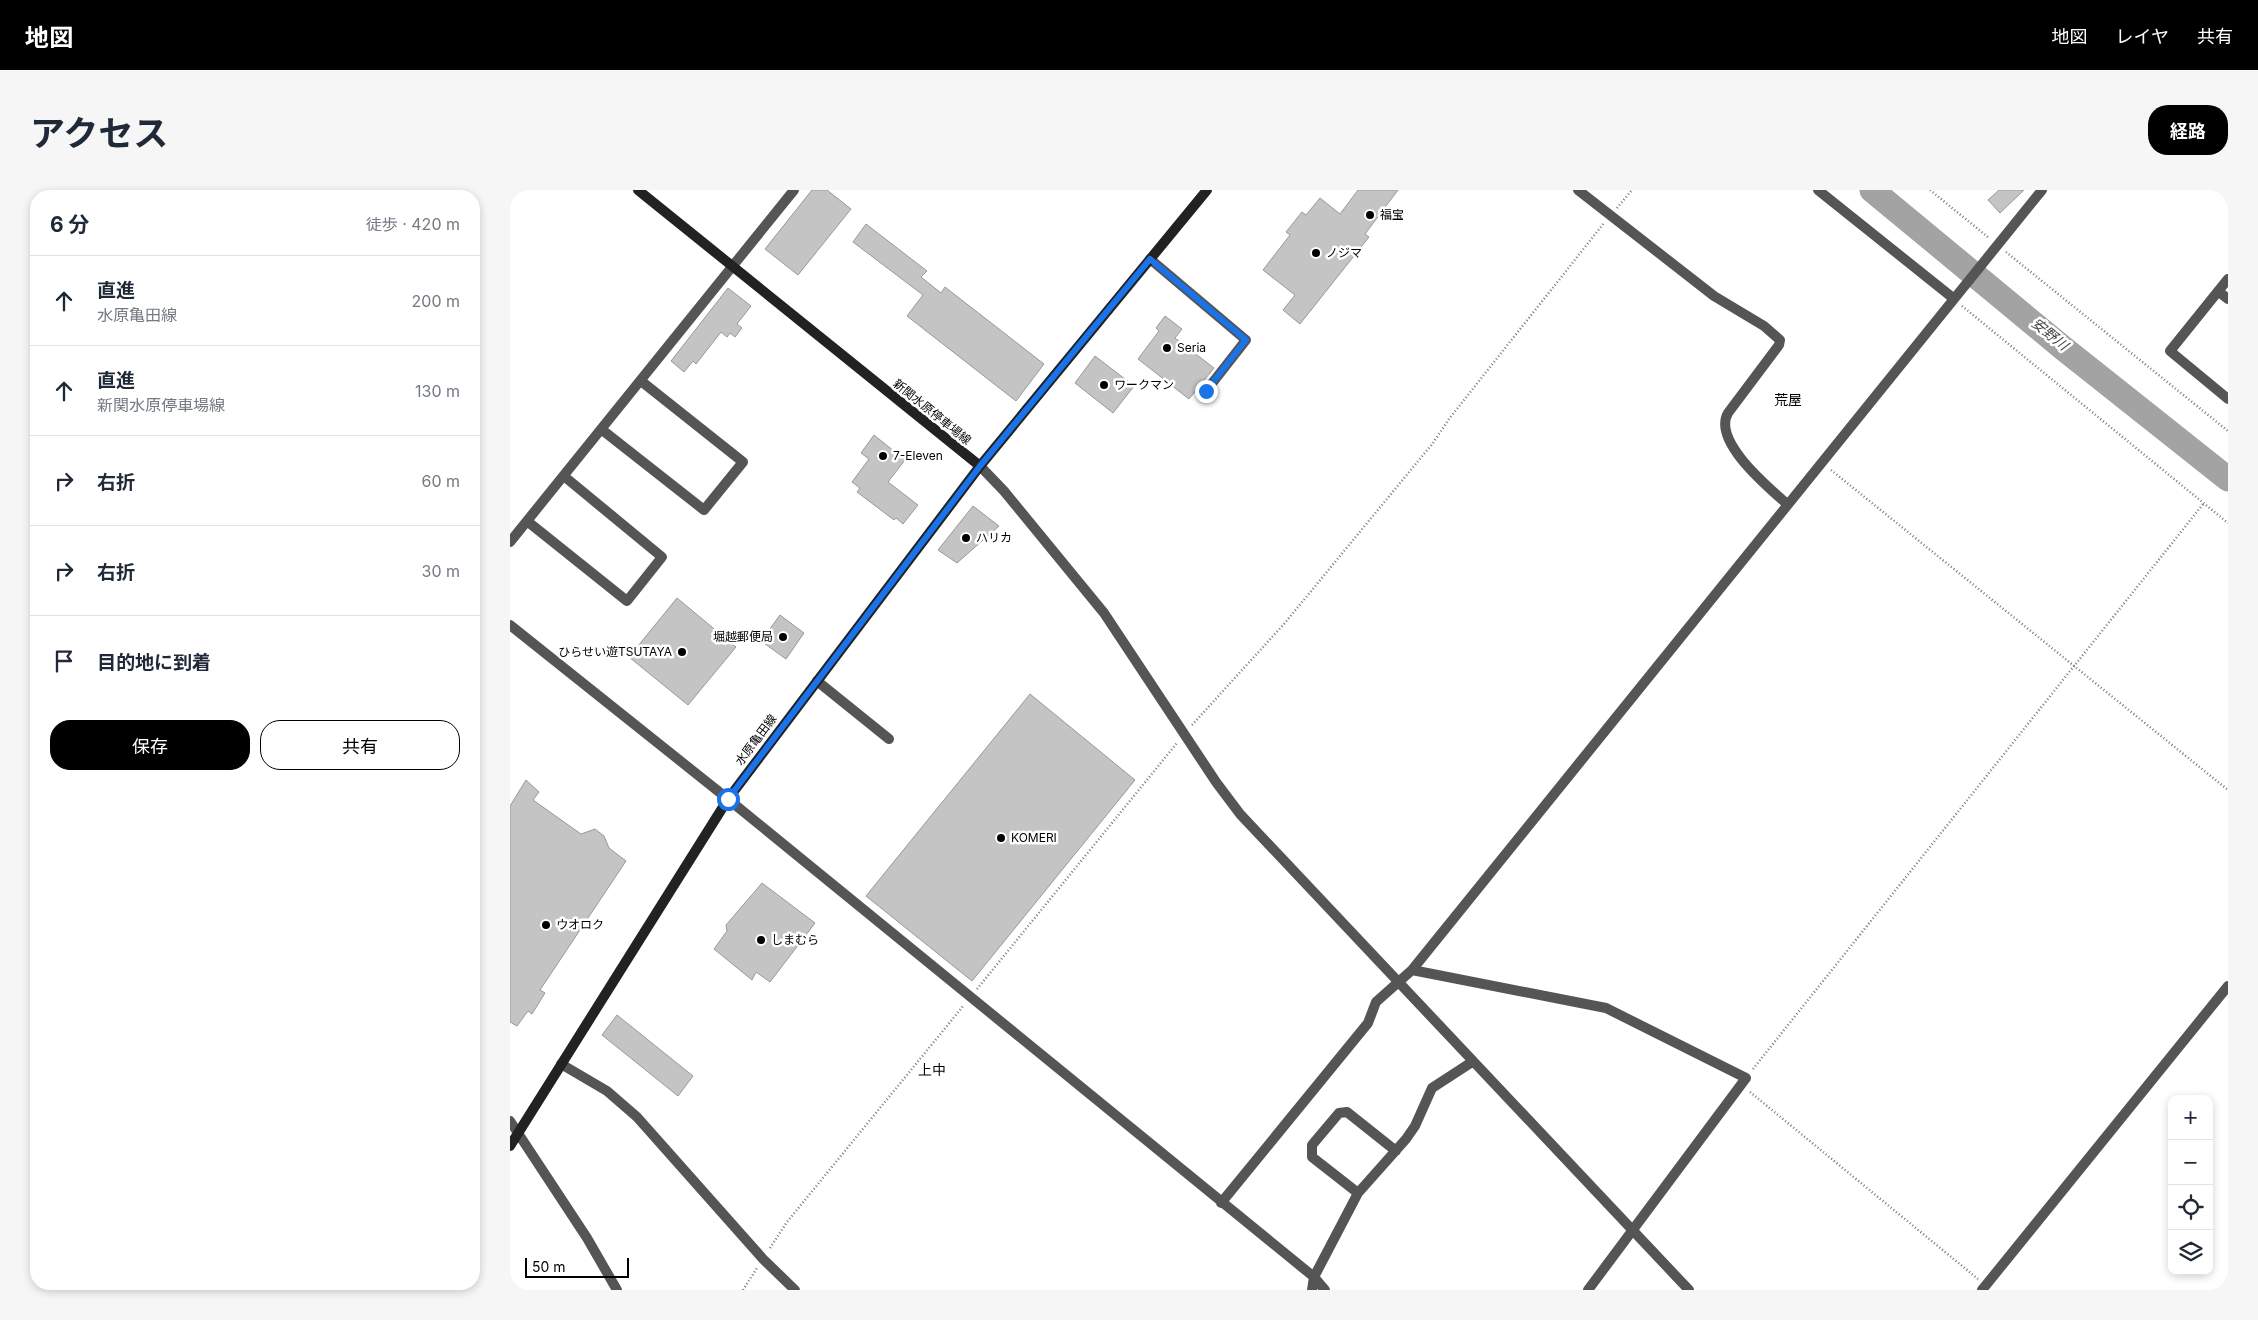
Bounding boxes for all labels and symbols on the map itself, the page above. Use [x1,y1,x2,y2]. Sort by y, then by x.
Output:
place label: 福宝 [1380,207,1404,222]
marker: 福宝 [1364,209,1376,221]
place label: ノジマ [1326,245,1362,260]
marker: ノジマ [1310,247,1322,259]
water label: 安野川 [2029,314,2074,355]
place label: Seria [1177,340,1206,355]
marker: Seria [1161,342,1173,354]
street label: 新関水原停車場線 [890,376,974,448]
place label: ワークマン [1114,377,1174,392]
marker: ワークマン [1098,379,1110,391]
route end [1195,380,1218,403]
district label: 荒屋 [1774,391,1802,408]
place label: 7-Eleven [893,448,943,463]
marker: 7-Eleven [877,450,889,462]
place label: ハリカ [976,530,1012,545]
marker: ハリカ [960,532,972,544]
place label: 堀越郵便局 [713,629,773,644]
marker: 堀越郵便局 [777,631,789,643]
place label: ひらせい遊TSUTAYA [558,644,672,659]
marker: ひらせい遊TSUTAYA [676,646,688,658]
street label: 水原亀田線 [732,711,780,768]
route start [717,788,740,811]
place label: KOMERI [1011,830,1057,845]
marker: KOMERI [995,832,1007,844]
place label: ウオロク [556,917,604,932]
marker: ウオロク [540,919,552,931]
place label: しまむら [771,932,819,947]
marker: しまむら [755,934,767,946]
district label: 上中 [918,1061,946,1078]
scale bar [525,1255,629,1278]

